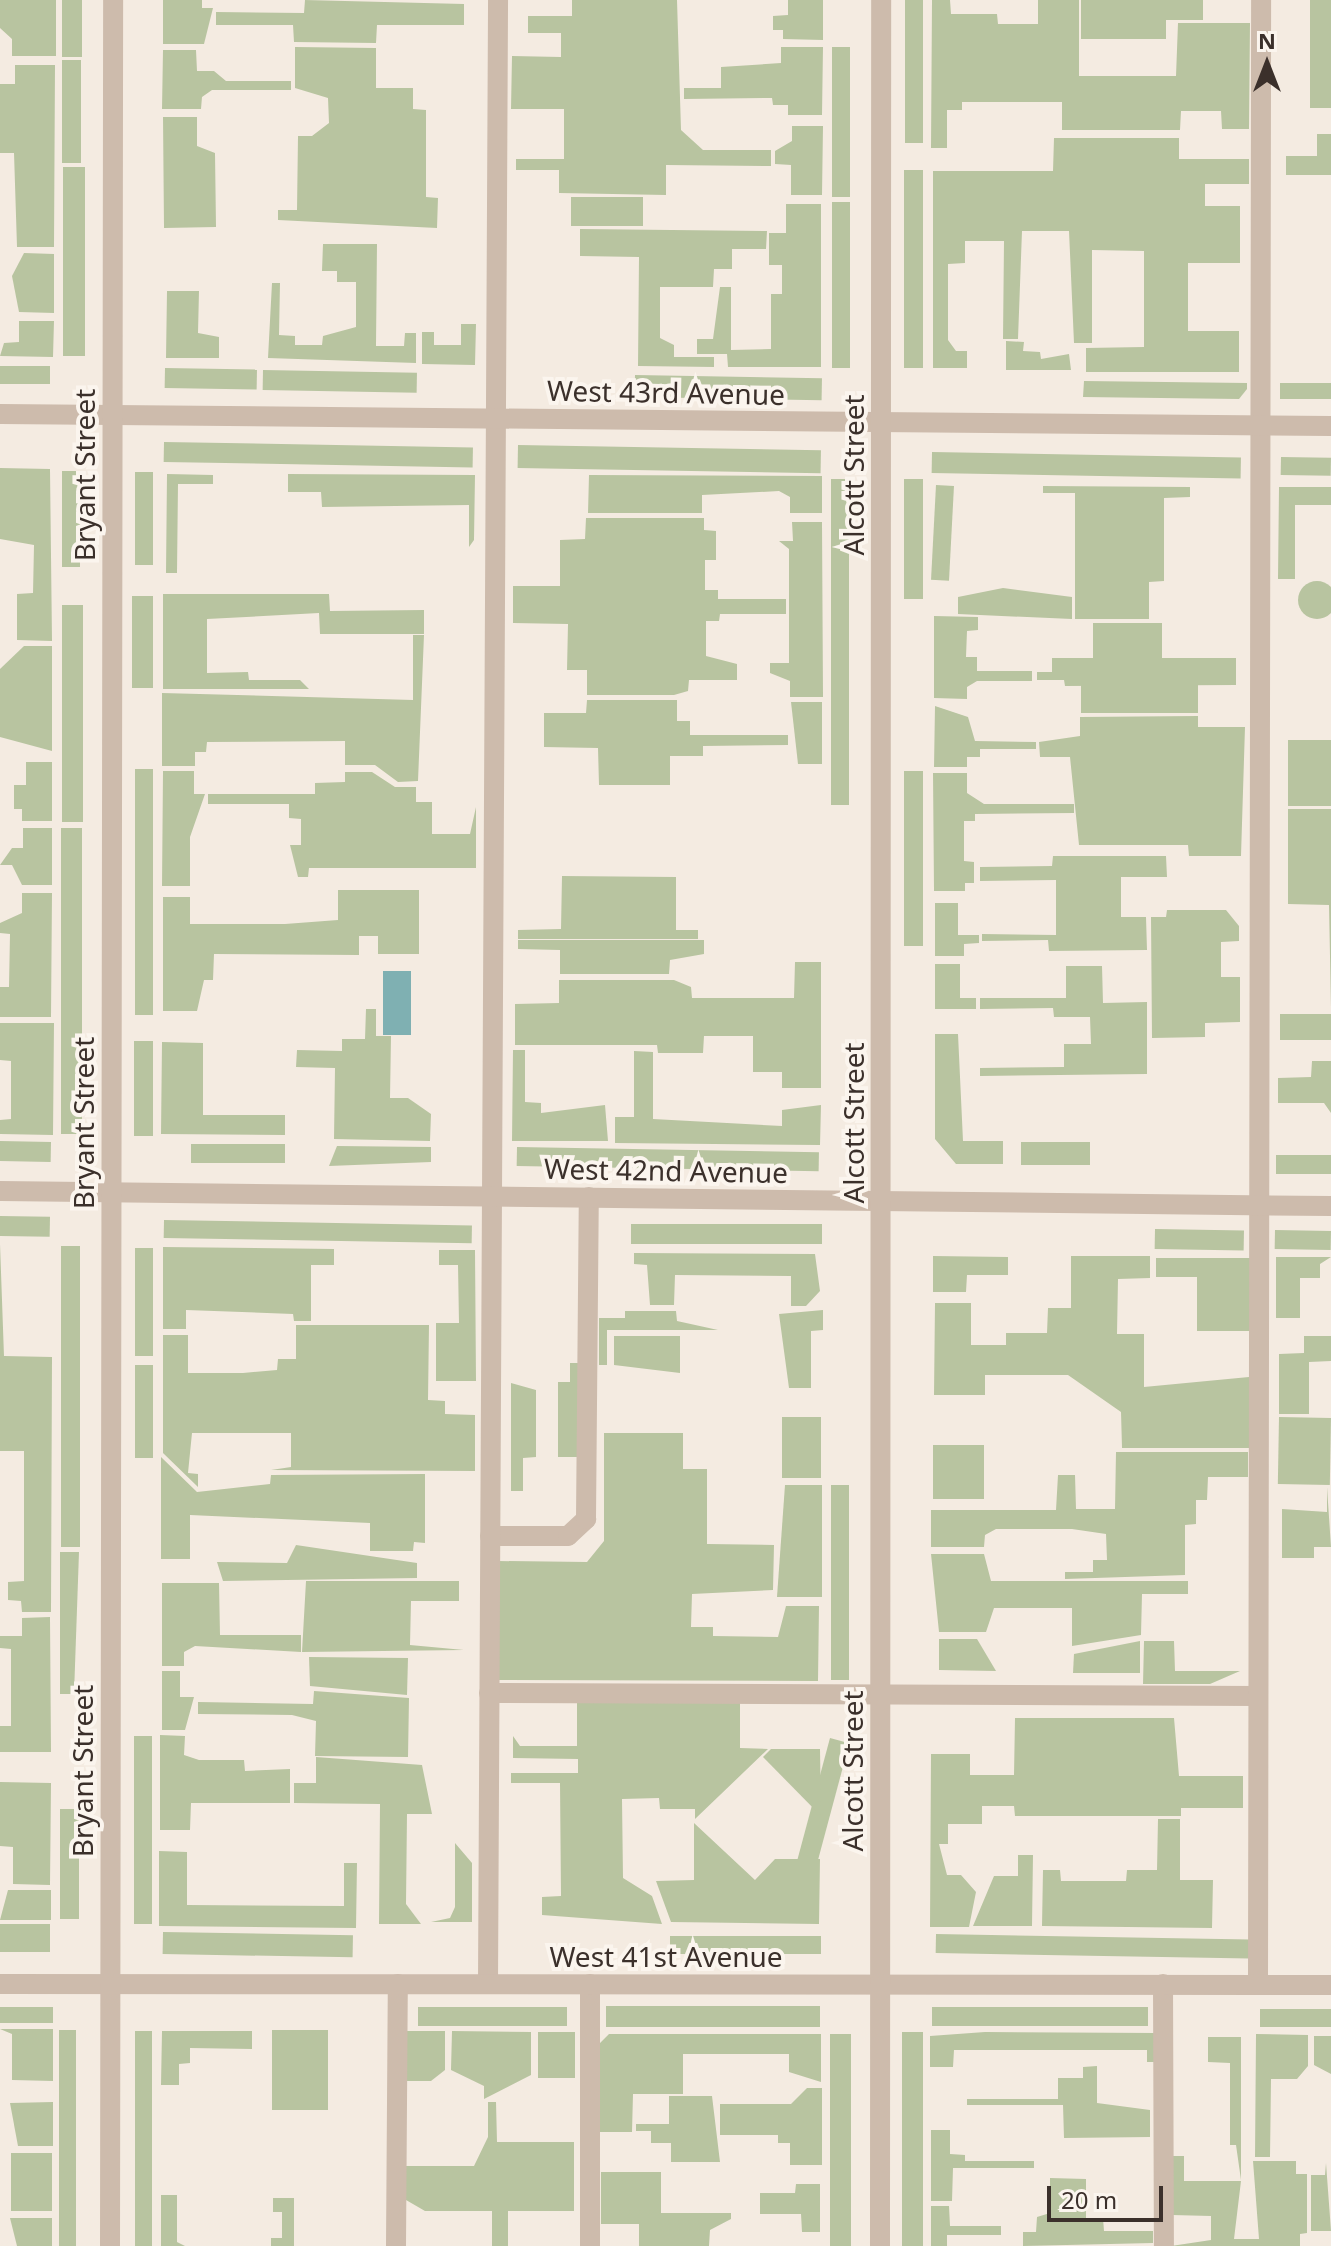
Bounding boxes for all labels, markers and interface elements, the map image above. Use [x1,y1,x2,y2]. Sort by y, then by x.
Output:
north arrow [1227,24,1307,104]
text: N [1258,25,1276,55]
street label: West 43rd Avenue [547,373,785,411]
street label: Bryant Street [67,389,101,561]
street label: Alcott Street [836,394,870,556]
street label: Bryant Street [66,1037,100,1209]
street label: Alcott Street [836,1042,870,1204]
street label: West 42nd Avenue [544,1151,788,1189]
street label: Bryant Street [65,1685,99,1857]
street label: Alcott Street [835,1690,869,1852]
street label: West 41st Avenue [549,1939,783,1973]
scale bar [1051,2170,1167,2220]
text: 20 m [1061,2183,1117,2216]

